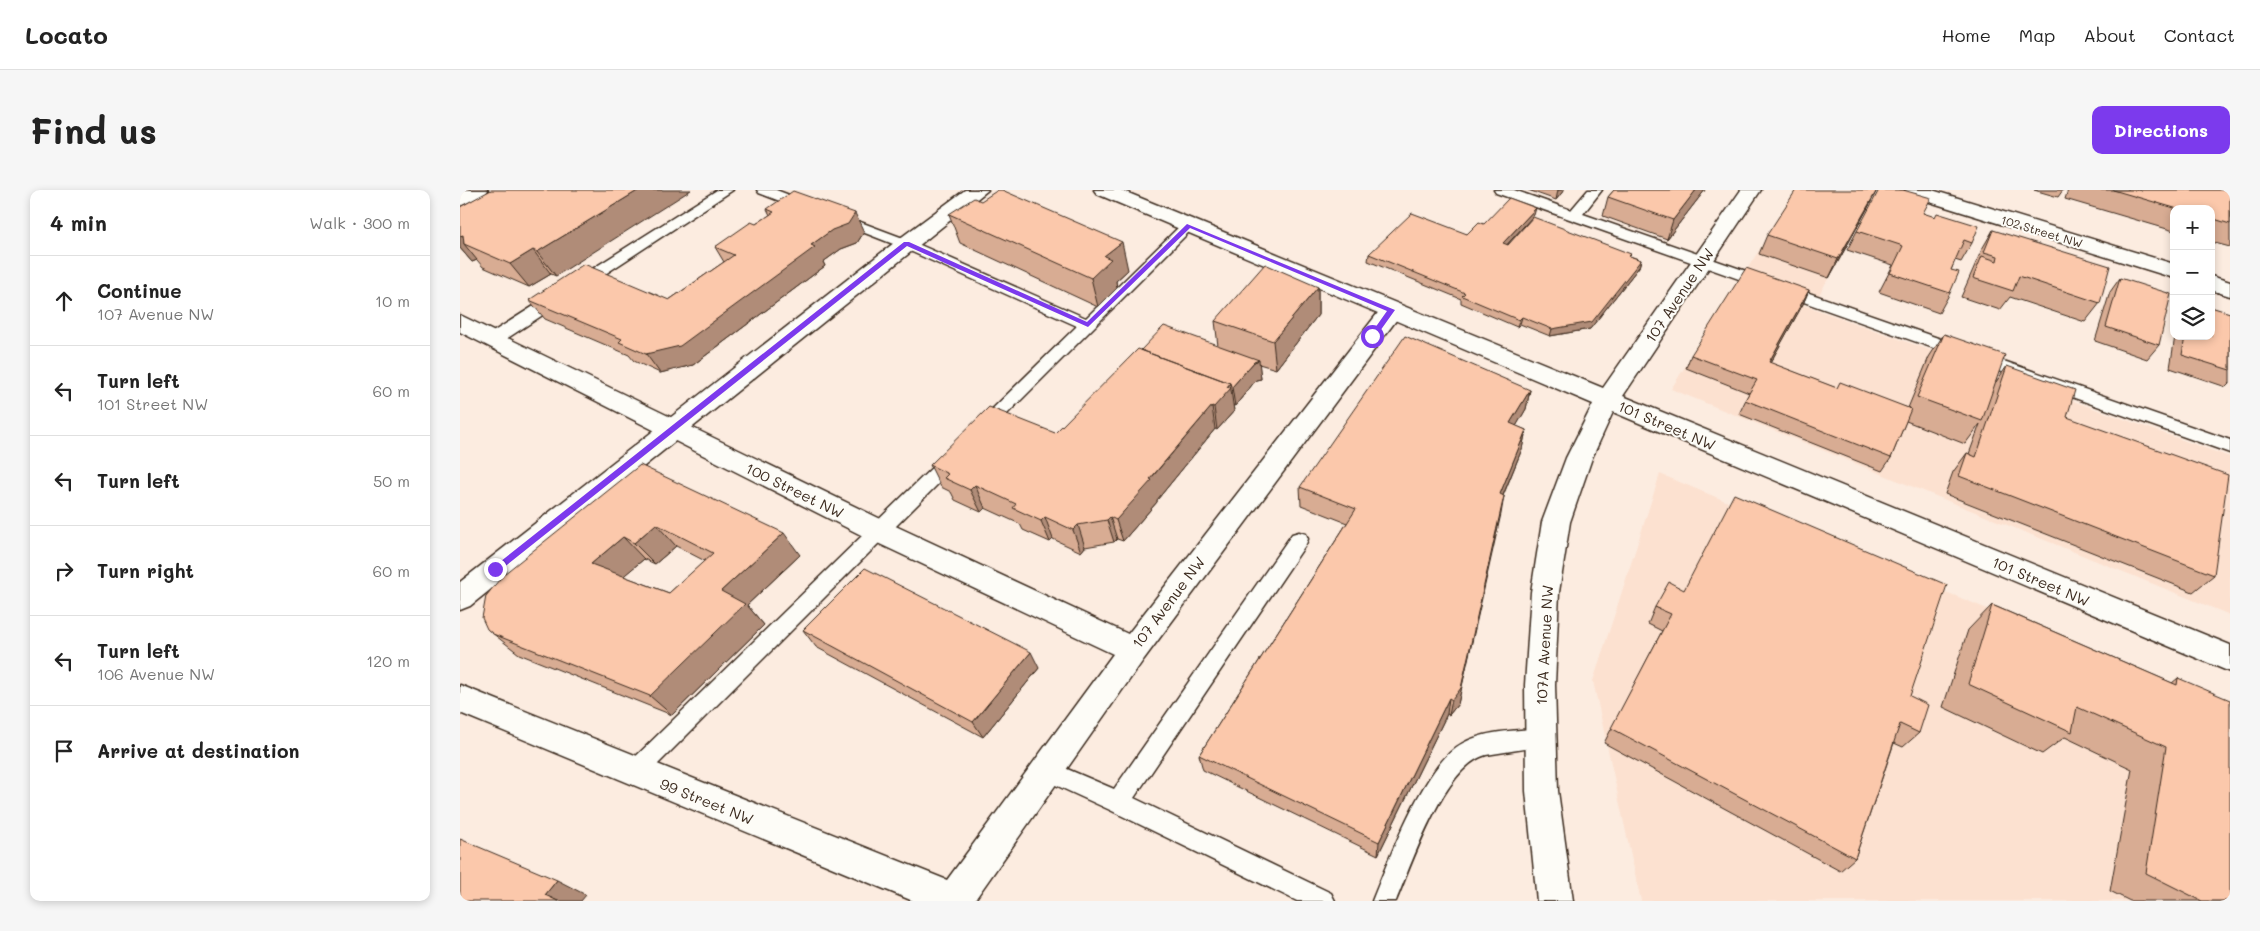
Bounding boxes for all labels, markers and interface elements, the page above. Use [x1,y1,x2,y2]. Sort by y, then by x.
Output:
text: Locato [25,19,108,50]
text: Home [1942,23,1991,47]
text: Map [2019,23,2055,47]
text: About [2083,23,2136,47]
text: Contact [2164,23,2235,47]
button: Directions [2092,106,2230,154]
text: Find us [30,107,157,153]
map controls [2170,205,2215,340]
button: + [2170,205,2215,250]
text: 4 min [50,209,107,236]
street label: 102 Street NW [1999,211,2085,251]
text: Walk · 300 m [309,212,410,233]
street label: 107 Avenue NW [1640,244,1718,346]
button: − [2170,250,2215,295]
text: Continue [97,278,182,303]
icon: ahead [50,287,78,315]
text: 10 m [375,290,410,311]
button: layers [2170,295,2215,340]
text: 107 Avenue NW [97,303,214,324]
route start [1361,325,1384,348]
text: Turn left [97,368,180,393]
icon: left [50,377,78,405]
text: 60 m [373,380,410,401]
text: 101 Street NW [97,393,208,414]
street label: 101 Street NW [1615,395,1719,455]
street label: 100 Street NW [743,458,847,522]
icon: left [50,467,78,495]
text: Turn left [97,468,180,493]
text: 50 m [373,470,410,491]
street label: 101 Street NW [1989,551,2093,611]
street label: 107 Avenue NW [1127,552,1209,652]
icon: right [50,557,78,585]
text: Turn right [97,558,194,583]
route end [484,558,507,581]
text: 60 m [373,560,410,581]
street label: 107A Avenue NW [1531,584,1557,706]
text: Turn left [97,638,180,663]
icon: left [50,647,78,675]
text: 120 m [366,650,410,671]
text: 106 Avenue NW [97,663,215,684]
icon: arrive [50,737,78,765]
text: Arrive at destination [97,738,300,763]
street label: 99 Street NW [657,773,757,829]

